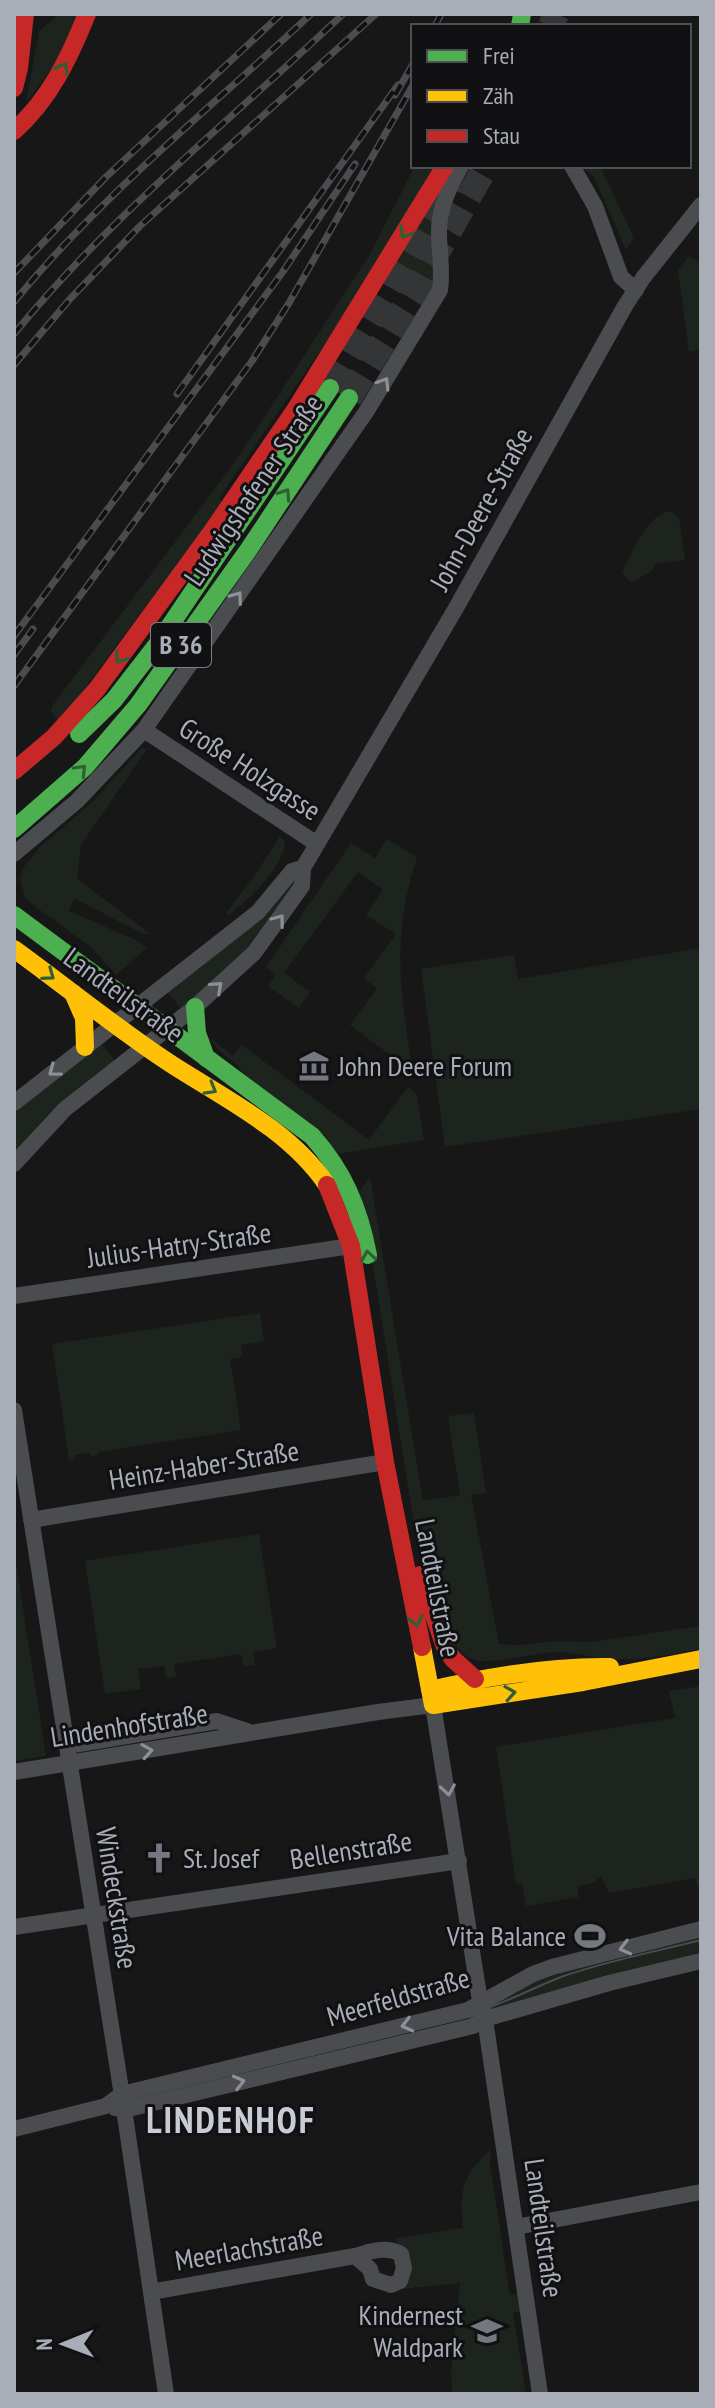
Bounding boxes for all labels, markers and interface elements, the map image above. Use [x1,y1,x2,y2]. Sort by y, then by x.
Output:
legend [411,24,691,168]
text: Frei [483,40,515,71]
one-way arrow [54,61,69,76]
text: Zäh [483,80,514,111]
text: Stau [483,120,520,151]
one-way arrow [399,224,414,239]
one-way arrow [375,377,390,392]
street label: Ludwigshafener Straße [175,387,330,592]
street label: John-Deere-Straße [420,421,540,597]
one-way arrow [275,488,290,503]
one-way arrow [227,591,241,606]
road number: B 36 [151,623,211,667]
one-way arrow [115,649,130,664]
street label: Große Holzgasse [172,709,328,828]
one-way arrow [72,765,86,779]
one-way arrow [269,914,283,929]
street label: Landteilstraße [57,939,192,1051]
one-way arrow [41,965,55,980]
one-way arrow [208,983,223,997]
place label: John Deere Forum [337,1047,512,1084]
museum icon: John Deere Forum [297,1049,331,1083]
one-way arrow [48,1061,63,1075]
one-way arrow [202,1079,217,1095]
street label: Julius-Hatry-Straße [84,1213,273,1276]
one-way arrow [360,1249,377,1263]
street label: Heinz-Haber-Straße [106,1431,302,1498]
street label: Landteilstraße [407,1516,470,1660]
one-way arrow [407,1614,424,1627]
one-way arrow [504,1685,517,1702]
street label: Lindenhofstraße [48,1694,210,1755]
one-way arrow [140,1743,153,1760]
one-way arrow [439,1783,456,1797]
street label: Bellenstraße [287,1822,415,1877]
street label: Windeckstraße [88,1825,147,1971]
place label: St. Josef [183,1839,261,1876]
church icon: St. Josef [142,1841,176,1875]
place label: Vita Balance [446,1917,566,1954]
sports icon: Vita Balance [573,1919,607,1953]
one-way arrow [619,1939,633,1956]
street label: Meerfeldstraße [322,1958,474,2035]
one-way arrow [400,2015,414,2032]
one-way arrow [232,2075,246,2092]
district label: LINDENHOF [146,2096,316,2143]
street label: Landteilstraße [516,2156,573,2300]
street label: Meerlachstraße [172,2216,326,2279]
place label: Kindernest Waldpark [358,2296,463,2365]
north arrow [24,2304,104,2384]
school or university icon: Kindernest Waldpark [470,2314,504,2348]
text: N [30,2338,58,2351]

